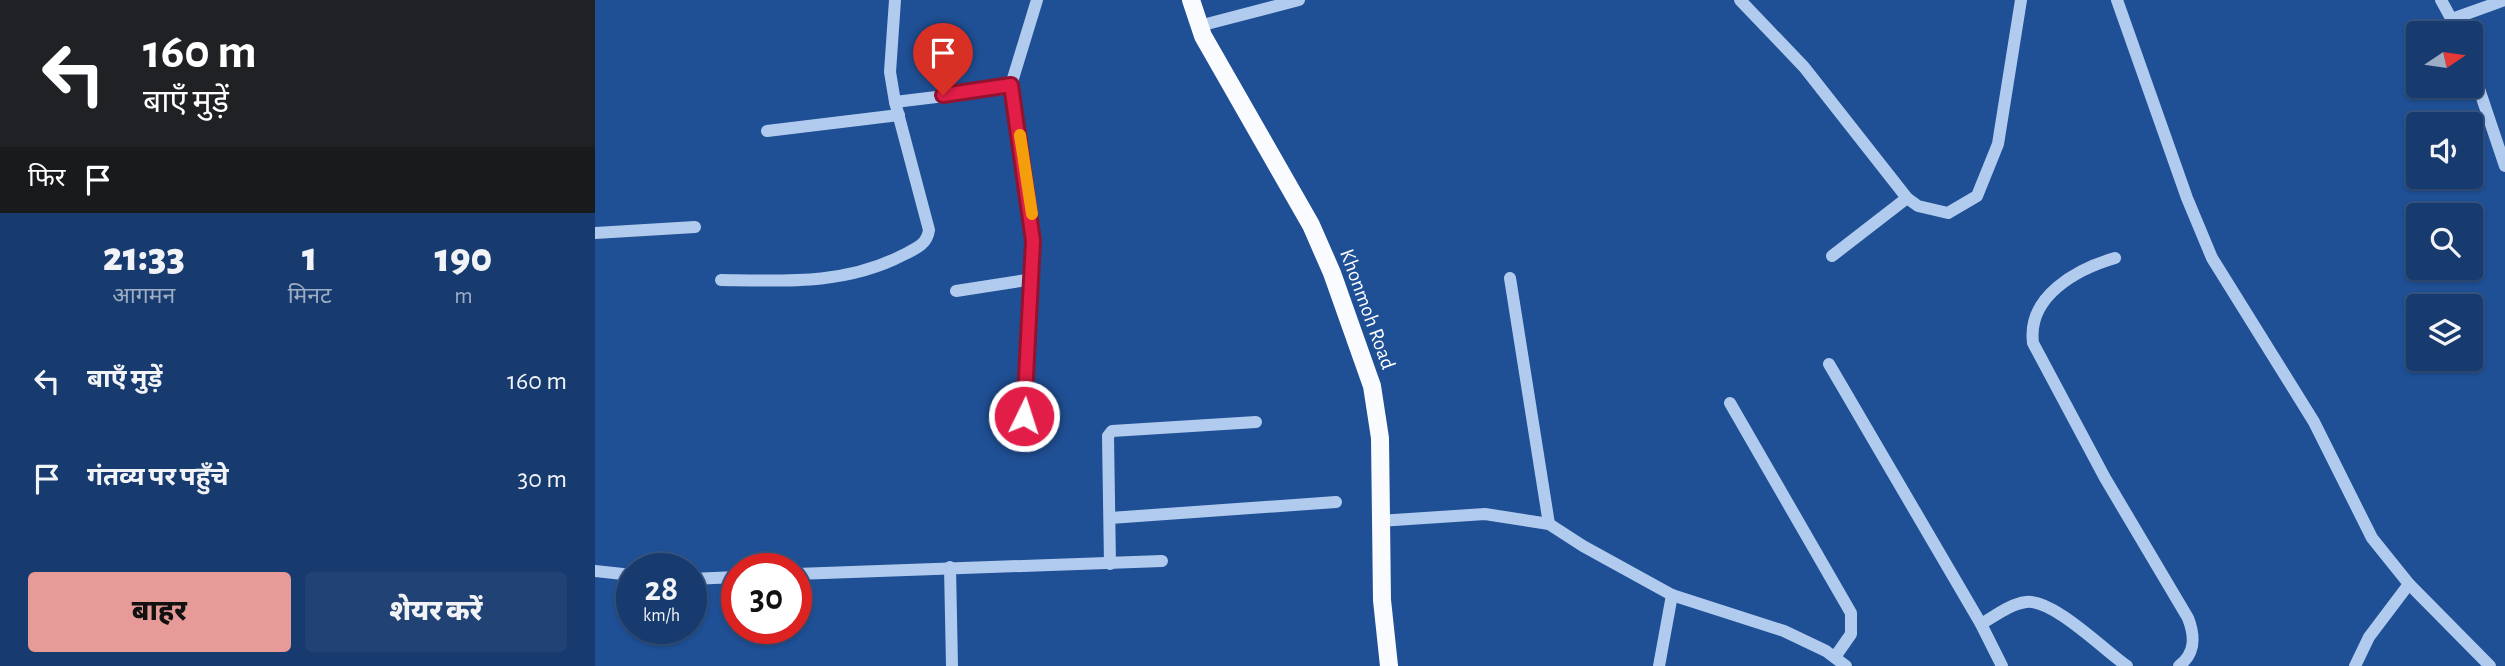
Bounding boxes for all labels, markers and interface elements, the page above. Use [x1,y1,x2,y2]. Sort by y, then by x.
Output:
north arrow [2406,21,2483,98]
map controls [2406,21,2483,371]
pin [913,23,973,95]
icon: left [28,28,119,119]
text: 160 m [143,28,257,77]
icon: arrive [924,34,962,72]
text: बाएँ मुड़ें [143,86,229,118]
button: sound [2406,112,2483,189]
icon: arrive [79,161,117,199]
text: फिर [28,165,65,191]
button: search [2406,203,2483,280]
text: 21:33 [103,236,185,278]
text: 1 [302,236,317,278]
text: 190 [434,237,492,279]
street label: Khonmoh Road [1336,246,1399,372]
text: आगमन [112,285,175,308]
text: मिनट [288,285,332,308]
text: m [454,285,473,308]
button: layers [2406,294,2483,371]
icon: left [28,362,66,400]
text: बाएँ मुड़ें [87,366,162,392]
text: 160 m [507,368,567,394]
position arrow [987,379,1061,453]
icon: arrive [28,460,66,498]
text: गंतव्य पर पहुँचे [87,464,229,490]
text: 30 m [517,466,567,492]
speed limit sign: 30 [721,553,812,644]
button: बाहर [28,572,291,652]
button: शेयर करें [305,572,567,652]
text: 28 [645,572,678,607]
text: km/h [643,607,680,625]

